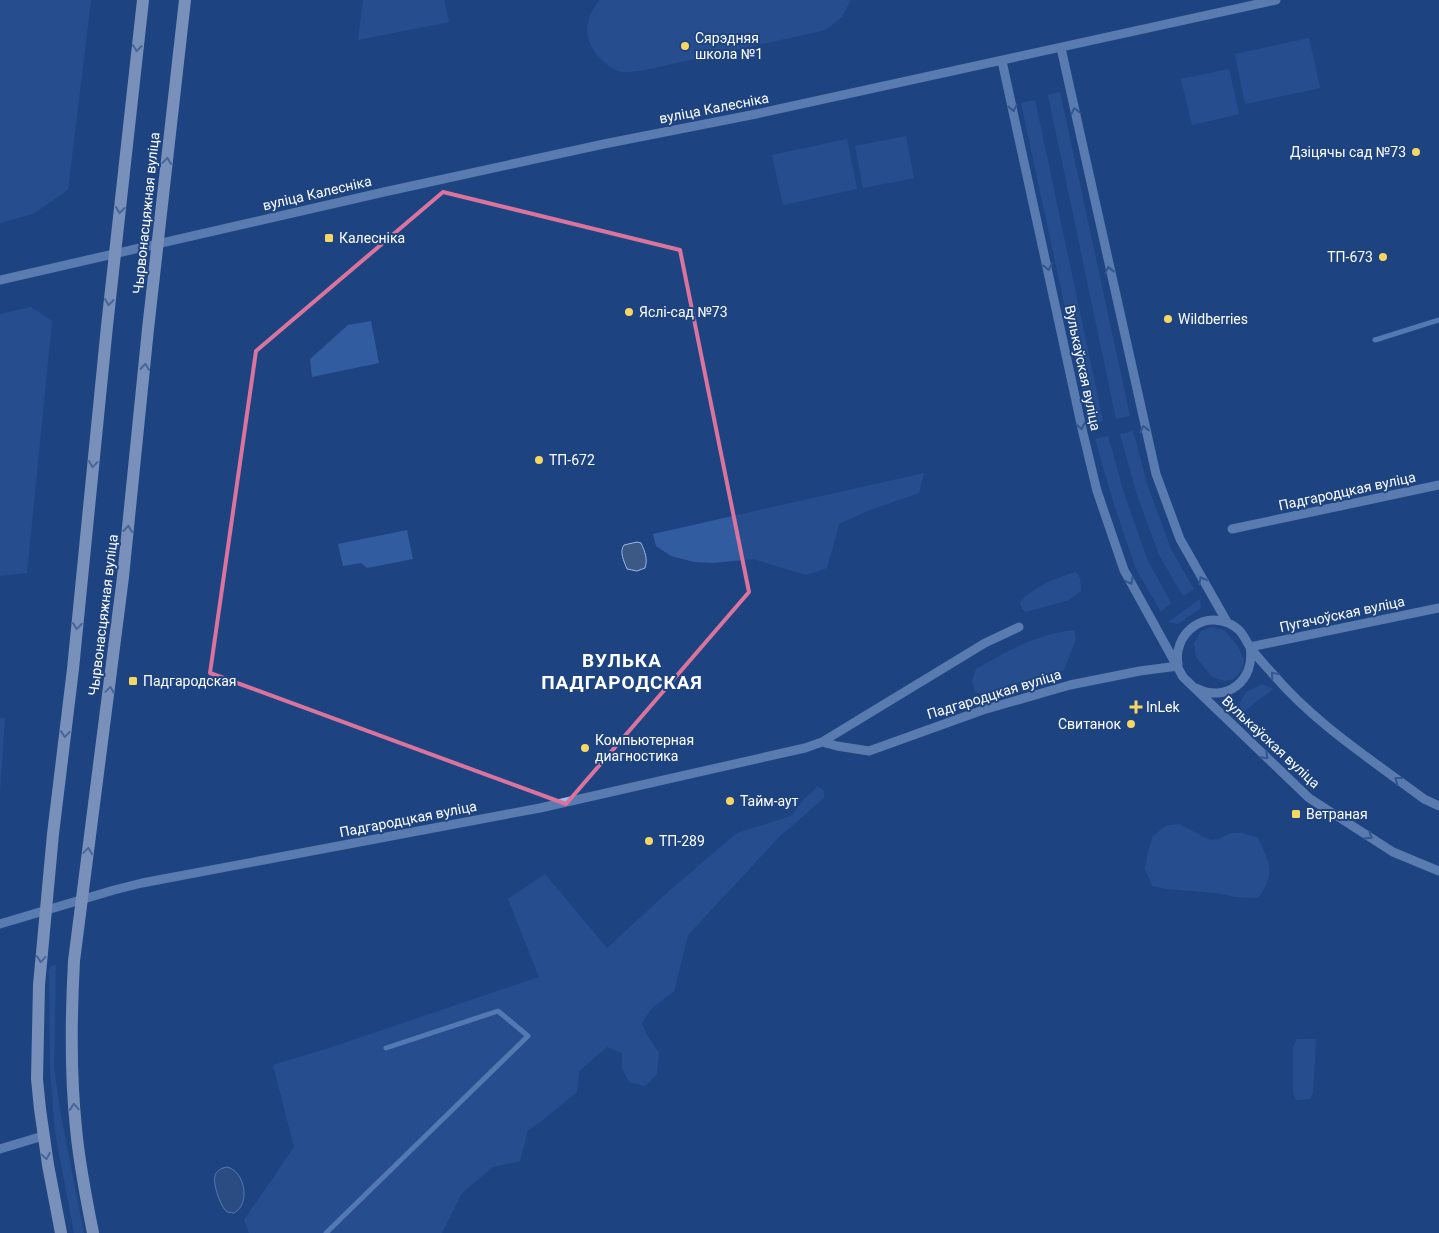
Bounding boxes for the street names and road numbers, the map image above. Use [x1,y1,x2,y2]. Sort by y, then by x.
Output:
street label: вуліца Калесніка [658,90,770,126]
street label: Чырвонасцяжная вуліца [130,131,162,295]
street label: вуліца Калесніка [261,173,373,213]
street label: Вулькаўская вуліца [1062,304,1104,432]
street label: Падгародцкая вуліца [1277,469,1417,513]
street label: Чырвонасцяжная вуліца [85,533,121,697]
street label: Пугачоўская вуліца [1278,593,1406,635]
street label: Падгародцкая вуліца [925,666,1063,722]
street label: Вулькаўская вуліца [1219,693,1323,791]
street label: Падгародцкая вуліца [338,798,478,840]

